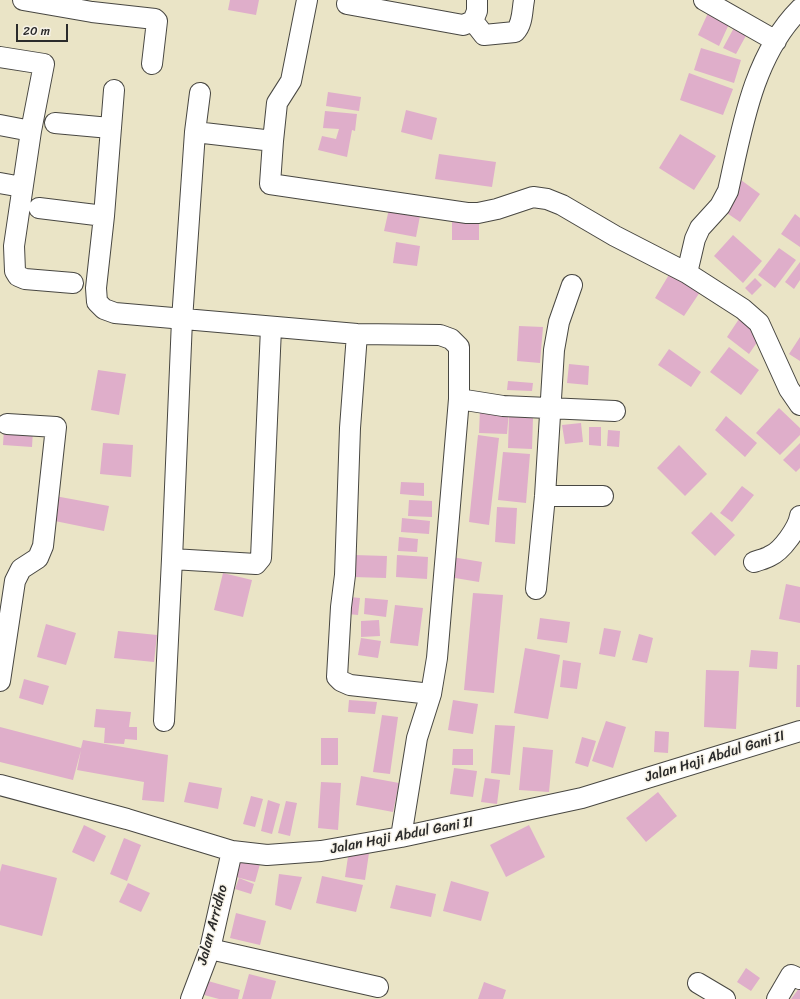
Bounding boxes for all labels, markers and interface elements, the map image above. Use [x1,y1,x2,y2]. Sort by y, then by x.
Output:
scale bar [18,16,70,42]
text: 20 m [23,20,50,42]
street label: Jalan Haji Abdul Gani II [643,728,787,786]
street label: Jalan Haji Abdul Gani II [329,814,475,858]
street label: Jalan Arridho [194,883,232,967]

